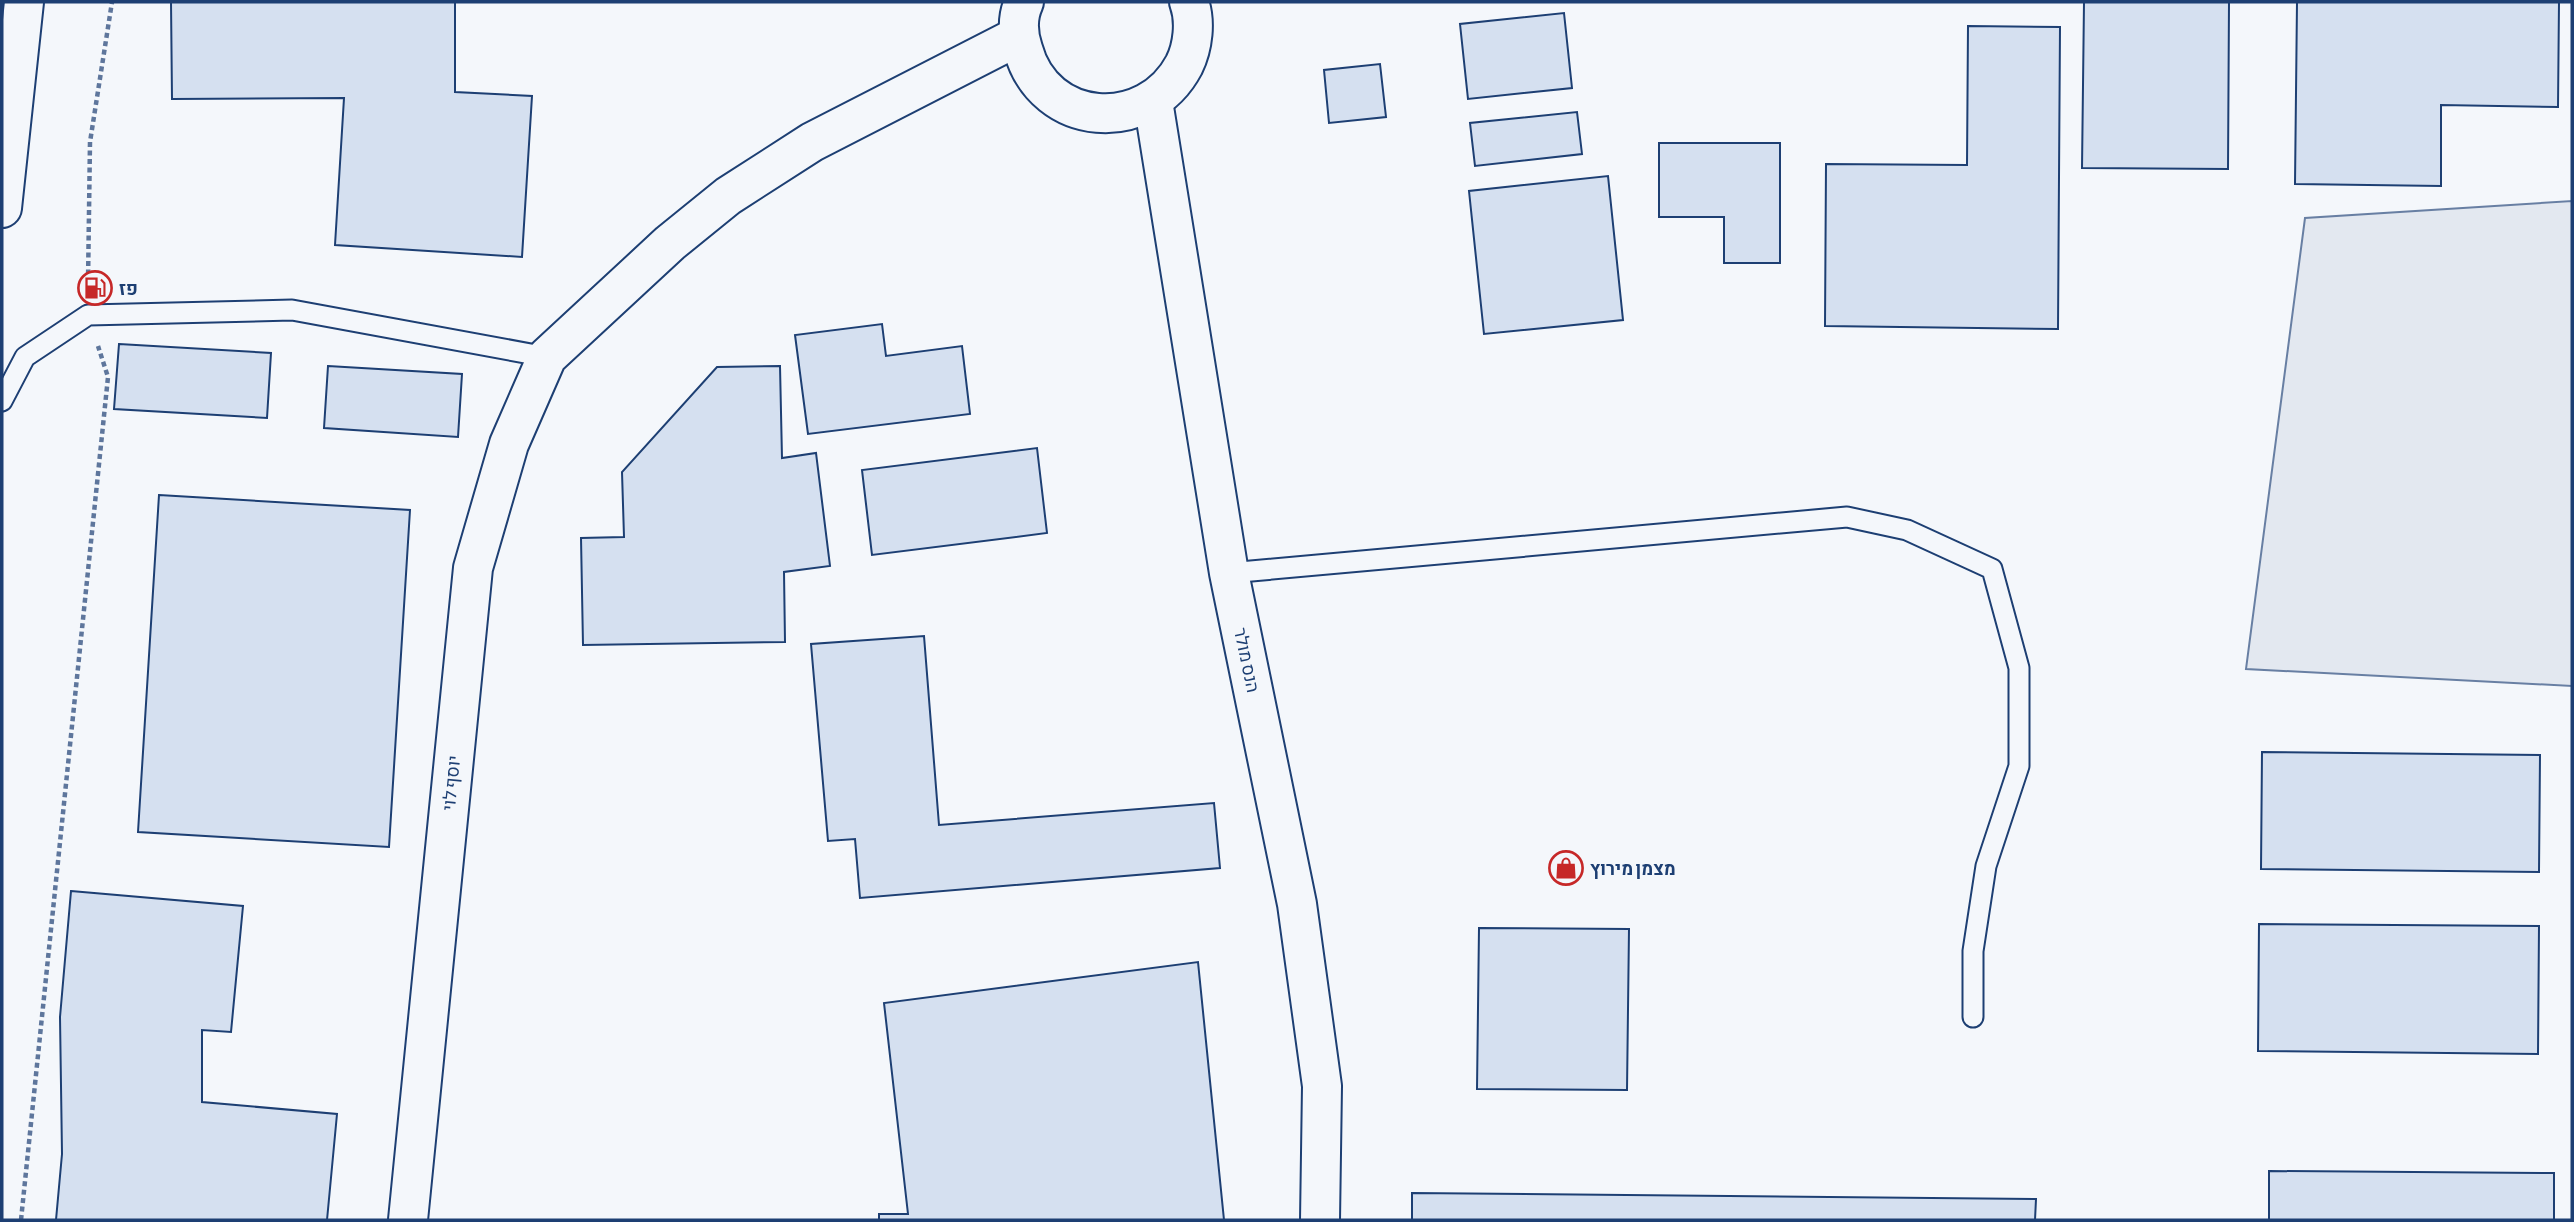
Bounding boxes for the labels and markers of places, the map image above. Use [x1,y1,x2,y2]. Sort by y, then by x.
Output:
fuel station icon: פז [76,269,114,307]
place label: פז [119,278,138,299]
shop icon: מצמן מירוץ [1547,849,1585,887]
place label: מצמן מירוץ [1590,858,1676,879]

